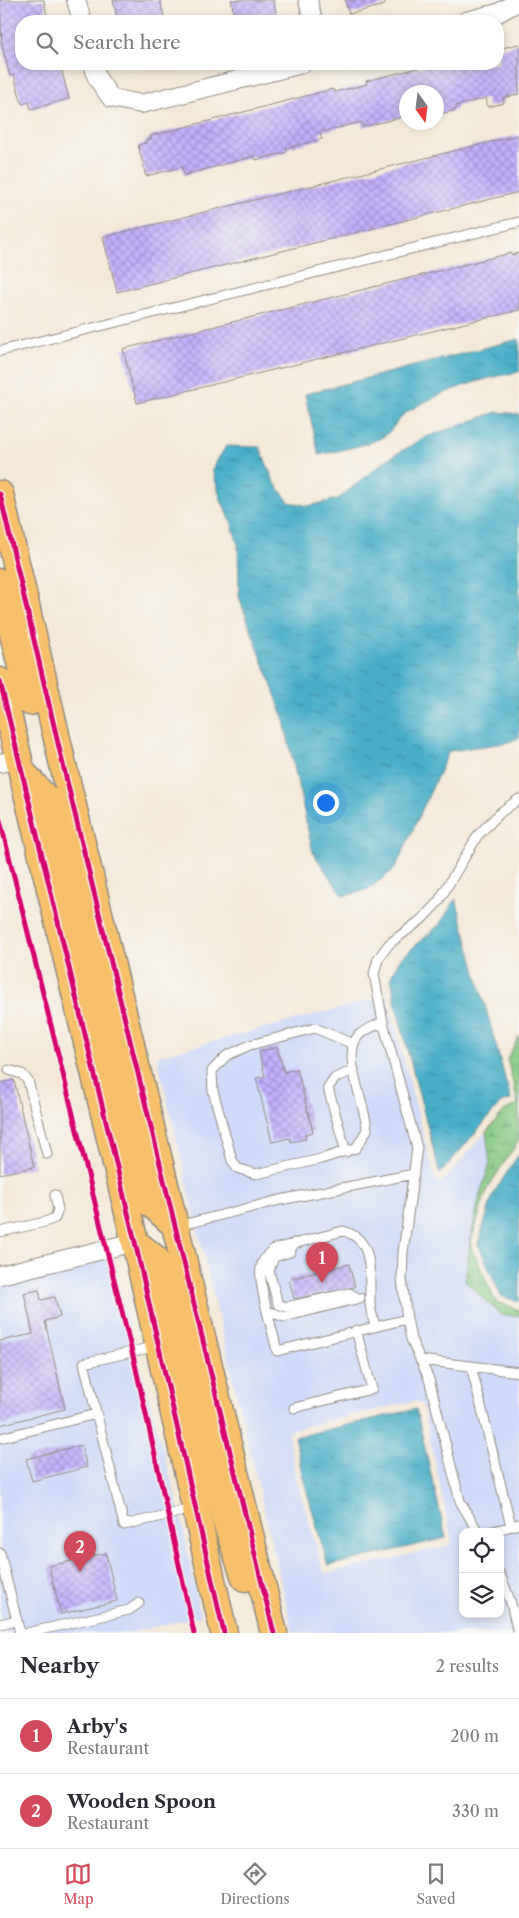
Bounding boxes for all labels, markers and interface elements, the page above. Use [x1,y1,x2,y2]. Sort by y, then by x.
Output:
search box [15,15,504,70]
icon: search [33,29,61,57]
text: Search here [73,31,181,54]
north arrow [399,85,444,130]
your location [313,790,339,816]
pin: 1 [306,1242,338,1283]
map controls [459,1528,504,1618]
button: locate [459,1528,504,1573]
pin: 2 [64,1531,96,1572]
button: layers [459,1573,504,1618]
text: Nearby [20,1653,99,1678]
text: 2 results [436,1656,499,1676]
text: Arby's [67,1715,127,1738]
text: 1 [32,1726,40,1746]
text: 200 m [450,1726,499,1746]
text: Restaurant [67,1738,149,1758]
text: Wooden Spoon [67,1790,216,1813]
text: 2 [31,1801,41,1821]
text: 330 m [452,1801,499,1821]
text: Restaurant [67,1813,149,1833]
tab: Map [63,1860,94,1908]
tab: Directions [220,1860,290,1908]
tab: Saved [417,1860,455,1908]

